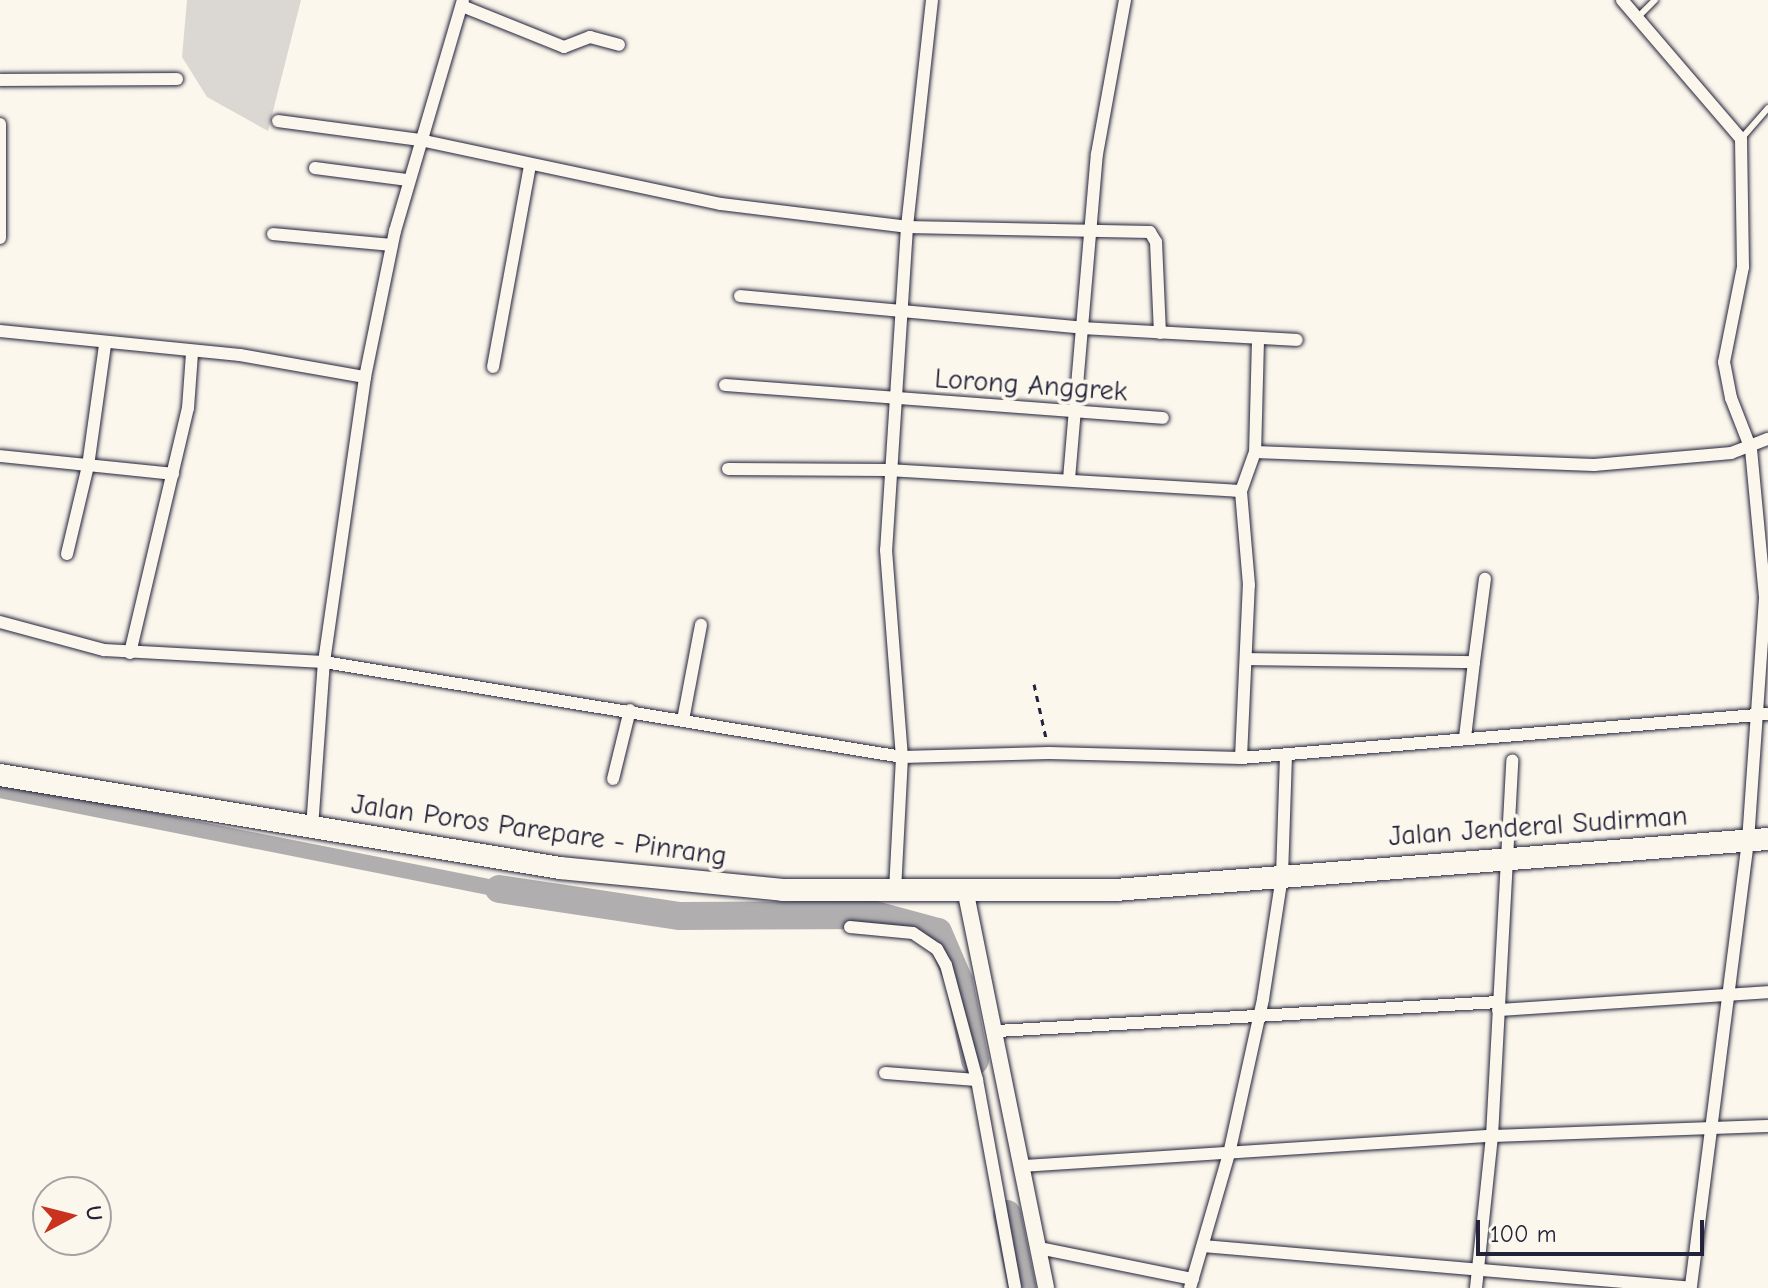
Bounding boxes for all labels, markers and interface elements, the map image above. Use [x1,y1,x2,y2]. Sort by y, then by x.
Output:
street label: Lorong Anggrek [934,362,1128,408]
street label: Jalan Poros Parepare - Pinrang [349,787,729,873]
street label: Jalan Jenderal Sudirman [1387,799,1689,853]
north arrow [32,1176,112,1256]
text: U [80,1204,108,1222]
scale bar [1480,1204,1708,1254]
text: 100 m [1490,1220,1557,1248]

